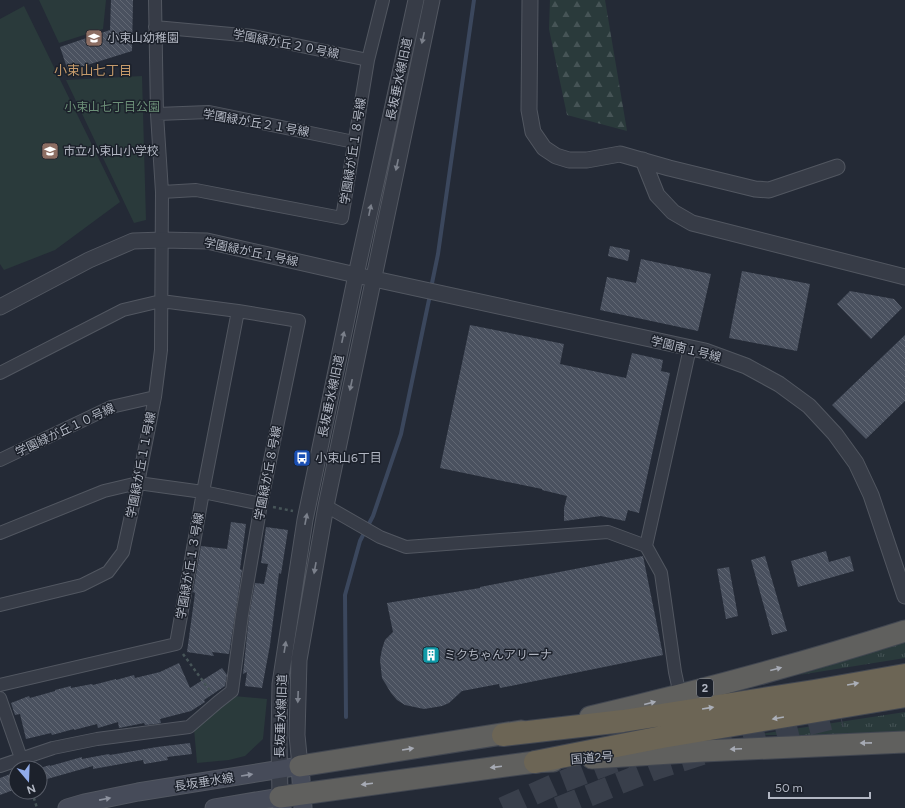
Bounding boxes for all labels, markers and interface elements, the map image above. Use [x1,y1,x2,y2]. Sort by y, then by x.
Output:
street label: 学園緑が丘２０号線 [232,27,340,61]
school or university icon: 小束山幼稚園 [84,28,104,48]
place label: 小束山幼稚園 [107,31,179,45]
one-way arrow [420,32,426,44]
street label: 長坂垂水線旧道 [383,36,415,122]
district label: 小束山七丁目 [54,63,132,78]
street label: 学園緑が丘１８号線 [338,97,368,205]
park label: 小束山七丁目公園 [64,100,160,114]
street label: 学園緑が丘２１号線 [202,107,310,139]
school or university icon: 市立小束山小学校 [40,141,60,161]
place label: 市立小束山小学校 [63,144,159,158]
one-way arrow [393,159,399,171]
one-way arrow [368,203,374,216]
street label: 学園緑が丘１号線 [203,235,299,269]
one-way arrow [341,331,347,343]
street label: 学園南１号線 [649,333,723,365]
street label: 長坂垂水線旧道 [315,353,347,439]
one-way arrow [347,379,353,392]
street label: 学園緑が丘１０号線 [13,401,117,459]
street label: 学園緑が丘１１号線 [124,411,158,519]
street label: 学園緑が丘８号線 [252,425,284,521]
bus stop icon: 小束山6丁目 [292,448,312,468]
place label: 小束山6丁目 [315,451,382,465]
street label: 学園緑が丘１３号線 [174,512,206,620]
one-way arrow [303,513,309,525]
one-way arrow [312,562,318,574]
one-way arrow [282,641,288,653]
building icon: ミクちゃんアリーナ [421,645,441,665]
place label: ミクちゃんアリーナ [444,648,552,662]
one-way arrow [770,666,782,672]
street label: 長坂垂水線旧道 [273,674,289,758]
road number: 2 [697,679,713,697]
one-way arrow [847,681,859,687]
one-way arrow [295,691,301,704]
one-way arrow [644,699,656,705]
one-way arrow [702,705,714,711]
one-way arrow [772,715,784,721]
one-way arrow [859,740,872,746]
one-way arrow [402,746,414,752]
one-way arrow [729,746,742,752]
street label: 国道2号 [570,750,614,766]
north arrow [8,760,48,800]
one-way arrow [490,764,502,771]
street label: 長坂垂水線 [173,770,235,794]
one-way arrow [241,772,253,778]
scale bar [769,774,870,800]
text: N [25,781,37,797]
one-way arrow [361,781,373,787]
text: 50 m [775,781,803,795]
one-way arrow [99,795,111,801]

